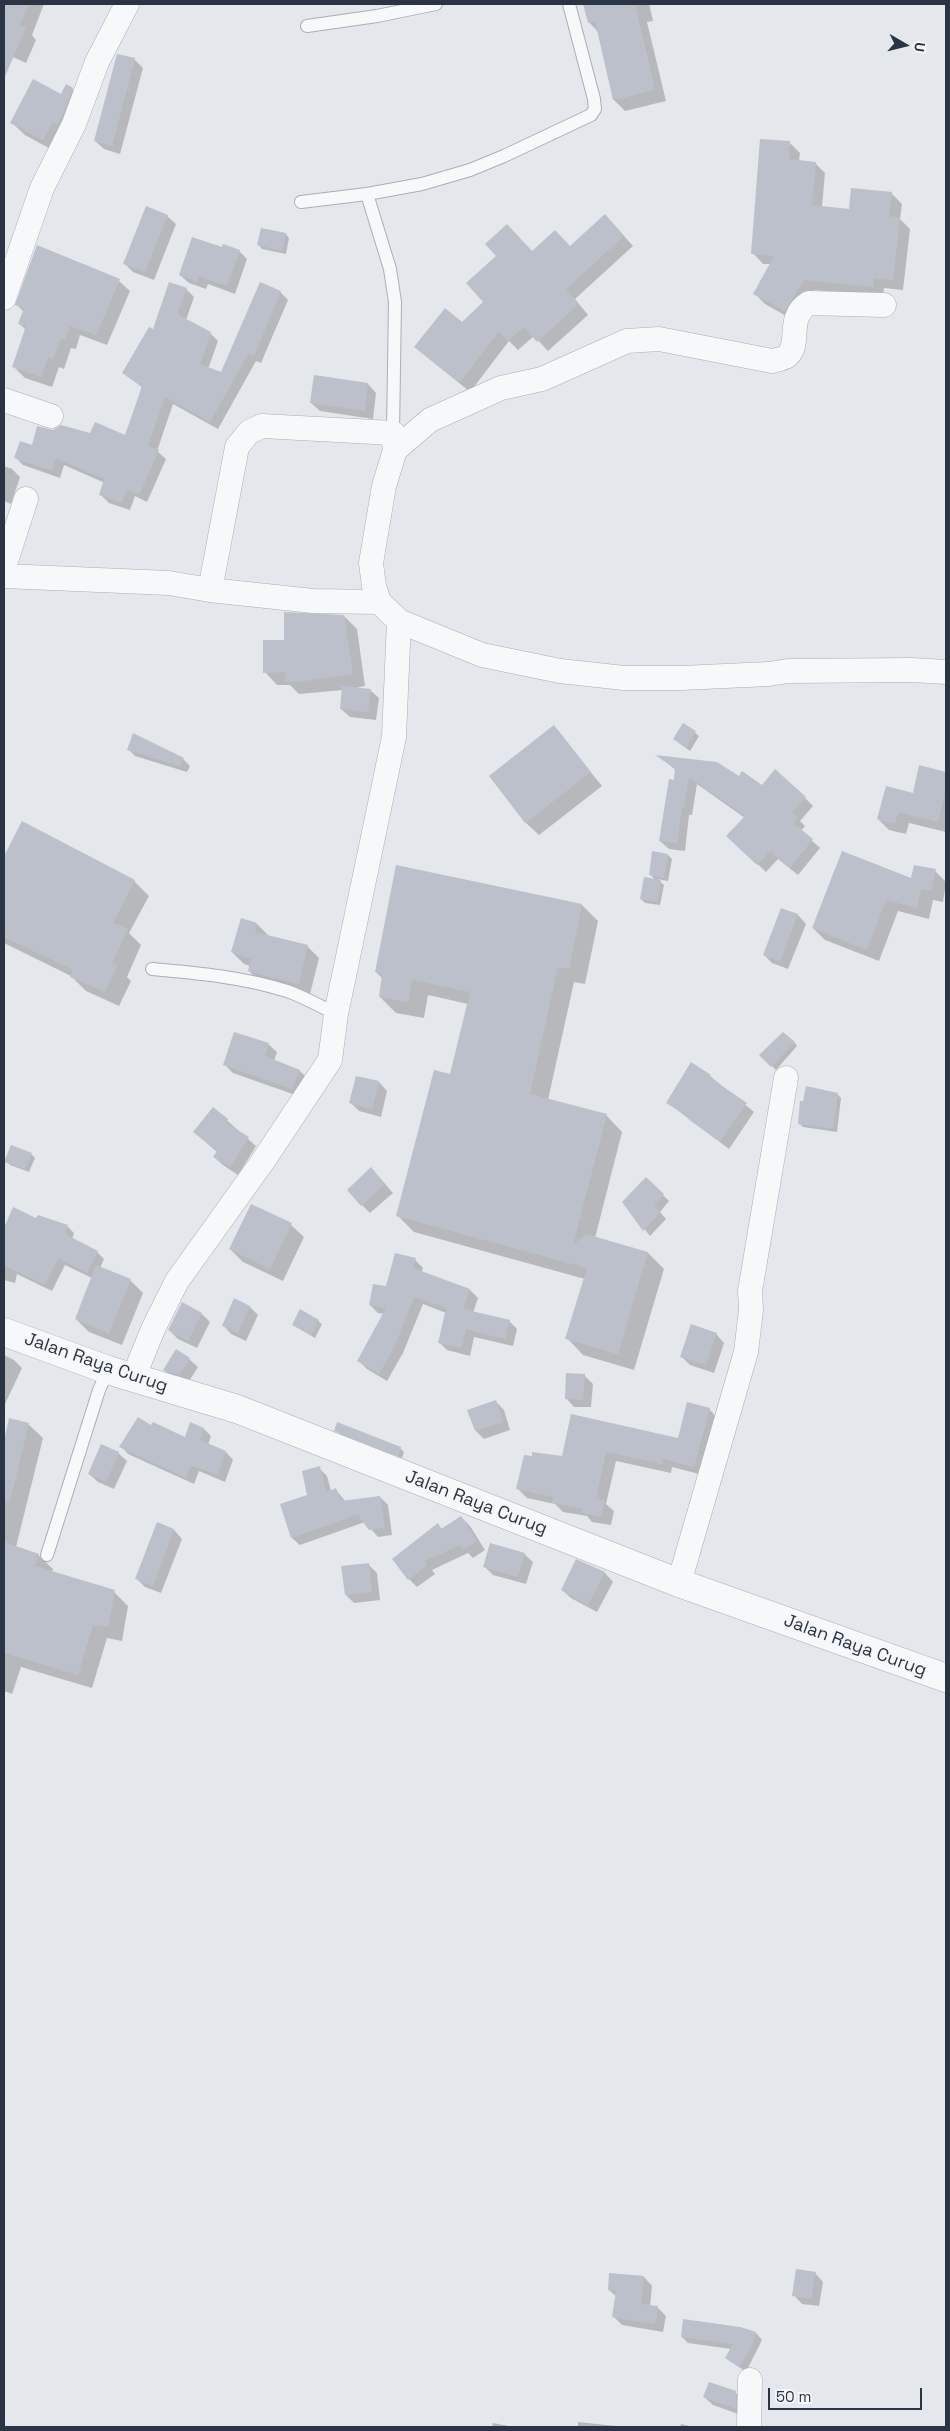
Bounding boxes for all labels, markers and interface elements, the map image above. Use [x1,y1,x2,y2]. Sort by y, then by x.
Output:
north arrow [880,20,930,70]
text: U [910,41,929,53]
street label: Jalan Raya Curug [21,1328,171,1398]
street label: Jalan Raya Curug [402,1466,550,1540]
street label: Jalan Raya Curug [781,1610,929,1682]
scale bar [770,2378,924,2410]
text: 50 m [776,2387,811,2406]

